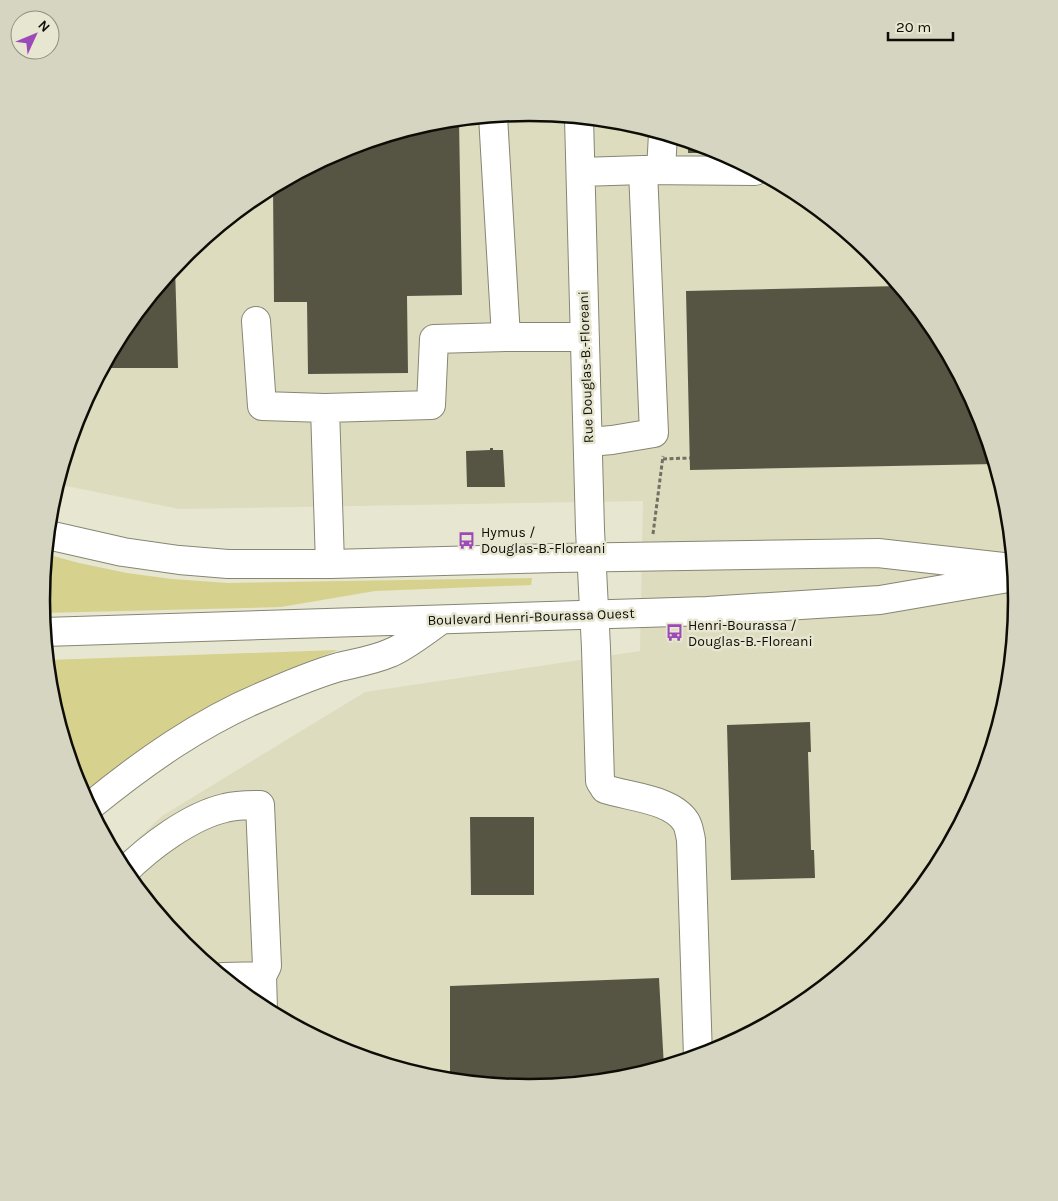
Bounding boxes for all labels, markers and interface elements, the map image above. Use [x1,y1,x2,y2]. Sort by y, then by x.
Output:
north arrow [10,10,60,60]
scale bar [888,10,953,42]
text: N [34,17,54,36]
text: 20 m [896,18,931,36]
street label: Rue Douglas-B.-Floreani [575,291,597,443]
place label: Hymus / Douglas-B.-Floreani [481,524,606,557]
bus stop icon: Hymus / Douglas-B.-Floreani [457,530,477,550]
street label: Boulevard Henri-Bourassa Ouest [427,605,635,629]
place label: Henri-Bourassa / Douglas-B.-Floreani [688,617,813,650]
bus stop icon: Henri-Bourassa / Douglas-B.-Floreani [664,623,684,643]

